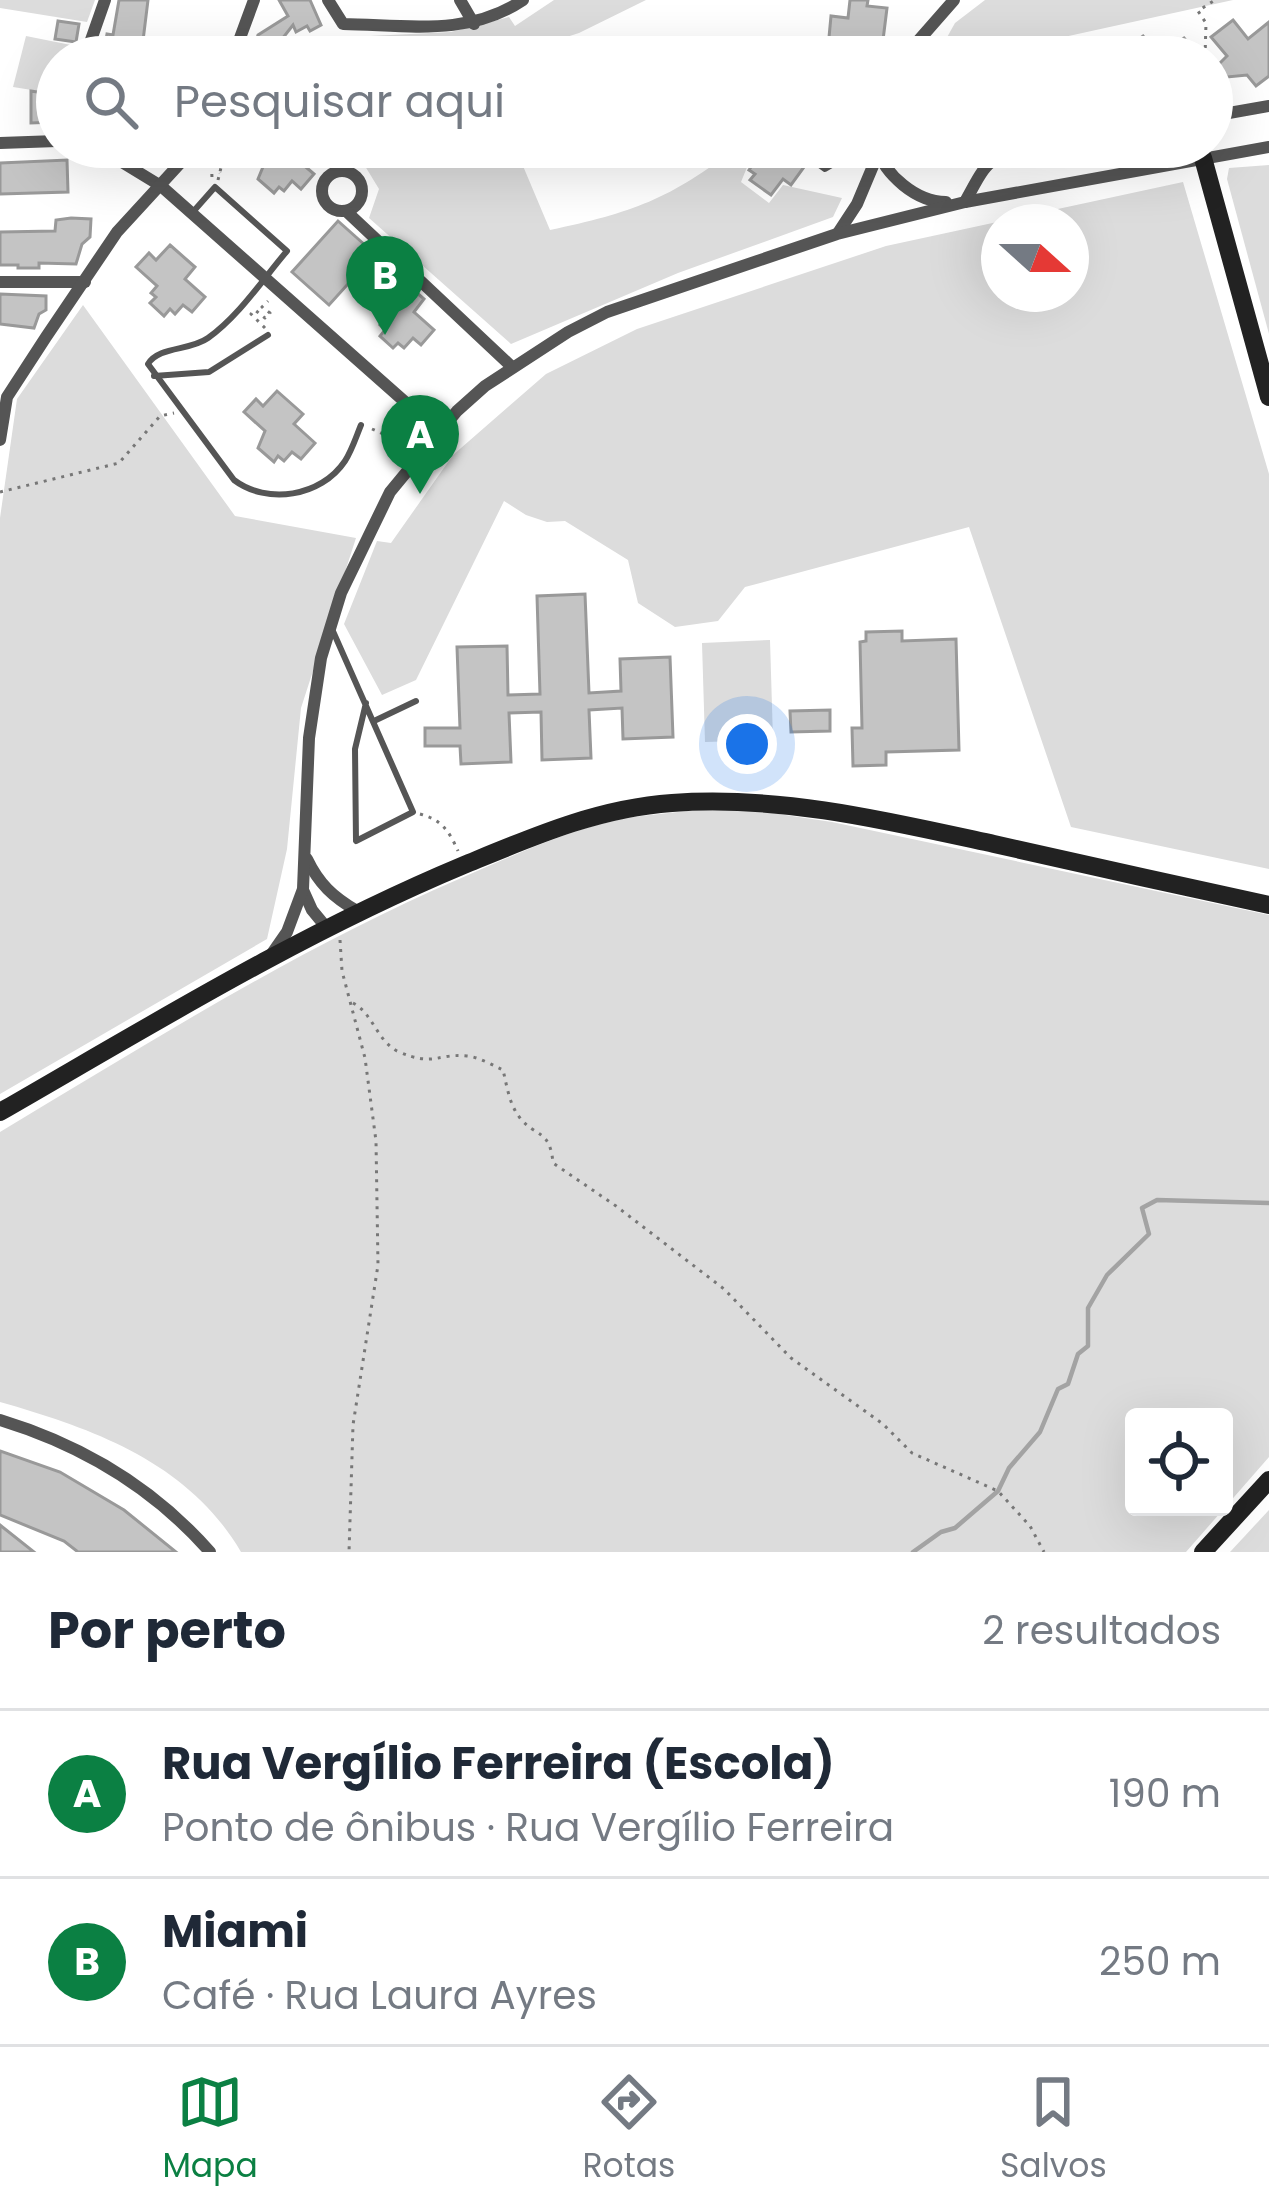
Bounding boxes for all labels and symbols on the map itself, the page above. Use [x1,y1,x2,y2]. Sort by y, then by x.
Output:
north arrow [981,204,1089,312]
pin: B [346,236,424,335]
pin: A [381,395,459,494]
your location [717,714,777,774]

